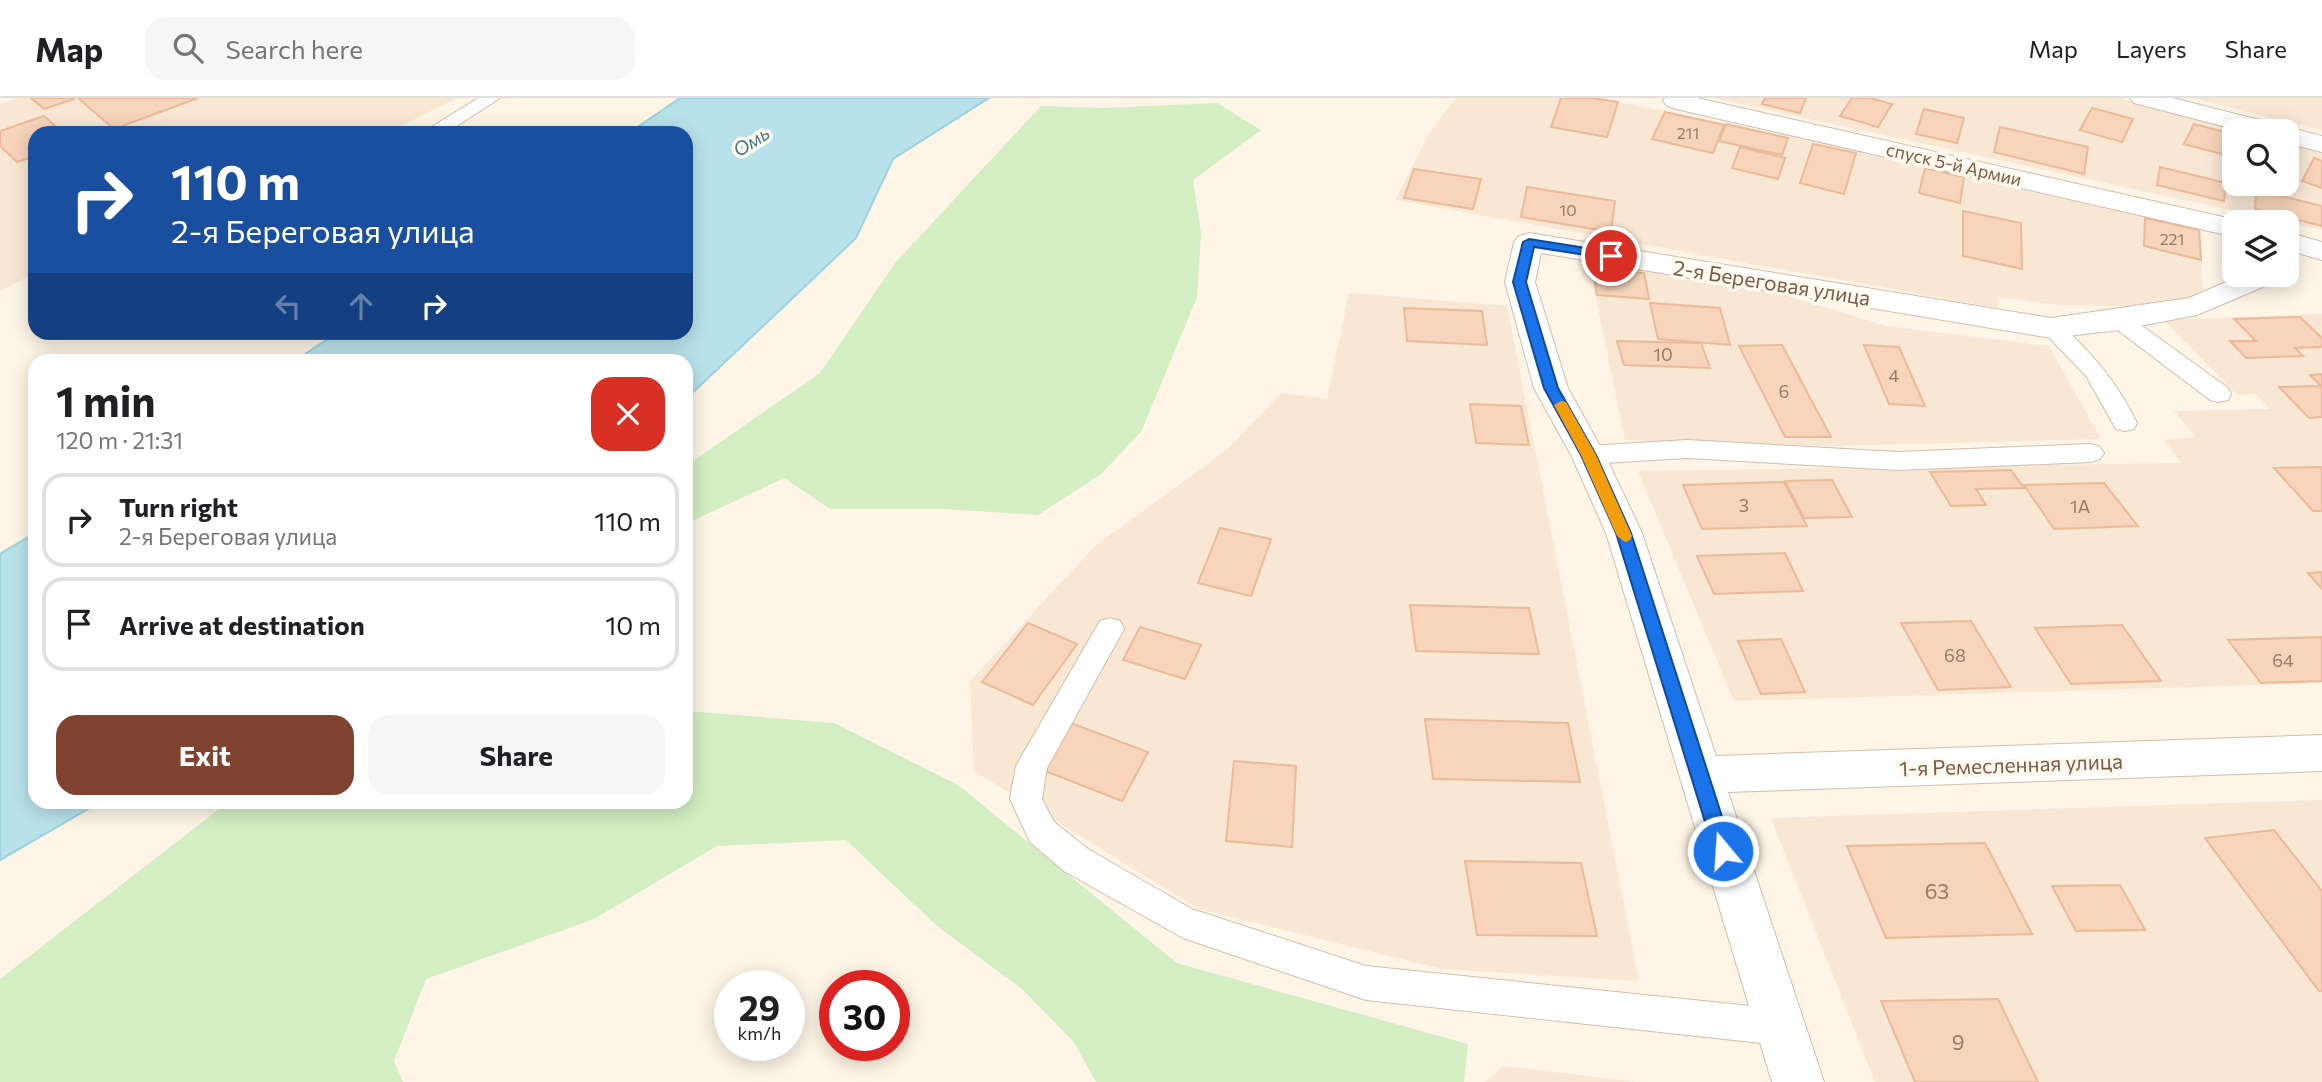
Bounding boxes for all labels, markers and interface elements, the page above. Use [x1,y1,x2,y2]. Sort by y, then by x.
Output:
search box [145,17,635,80]
text: Map [35,28,103,69]
icon: search [169,29,207,67]
text: Search here [225,33,363,64]
text: Map [2029,34,2078,63]
text: Layers [2116,34,2187,63]
text: Share [2225,34,2287,63]
map controls [2222,119,2299,287]
button: search [2222,119,2299,196]
water label: Омь [728,121,774,161]
house number: 211 [1677,123,1699,142]
street label: спуск 5-й Армии [1884,138,2024,190]
text: 110 m [171,150,300,210]
icon: right [56,154,147,245]
house number: 10 [1559,200,1577,219]
text: 2-я Береговая улица [171,210,475,250]
button: layers [2222,210,2299,287]
pin [1581,226,1641,286]
house number: 221 [2160,229,2184,248]
icon: arrive [1592,237,1630,275]
street label: 2-я Береговая улица [1672,254,1872,310]
icon: left [269,287,307,325]
icon: ahead [342,287,380,325]
icon: right [415,287,453,325]
house number: 10 [1653,343,1673,365]
house number: 4 [1889,364,1900,386]
text: 1 min [56,374,156,426]
button: close [591,377,665,451]
house number: 6 [1779,380,1789,402]
text: 120 m · 21:31 [56,426,183,454]
text: Turn right [119,491,238,522]
house number: 3 [1739,494,1749,516]
house number: 1А [2070,495,2090,517]
icon: right [60,501,98,539]
text: 110 m [594,505,661,536]
text: 2-я Береговая улица [119,522,337,550]
icon: arrive [60,605,98,643]
text: Arrive at destination [119,609,365,640]
text: 10 m [605,609,661,640]
house number: 68 [1944,644,1966,666]
house number: 64 [2272,649,2294,671]
button: Exit [56,715,354,795]
button: Share [368,715,665,795]
street label: 1-я Ремесленная улица [1899,748,2123,780]
position arrow [1686,814,1760,888]
house number: 63 [1925,878,1949,903]
speed limit sign: 30 [819,970,910,1061]
text: 29 [739,985,780,1028]
text: km/h [738,1022,781,1044]
house number: 9 [1952,1029,1964,1054]

